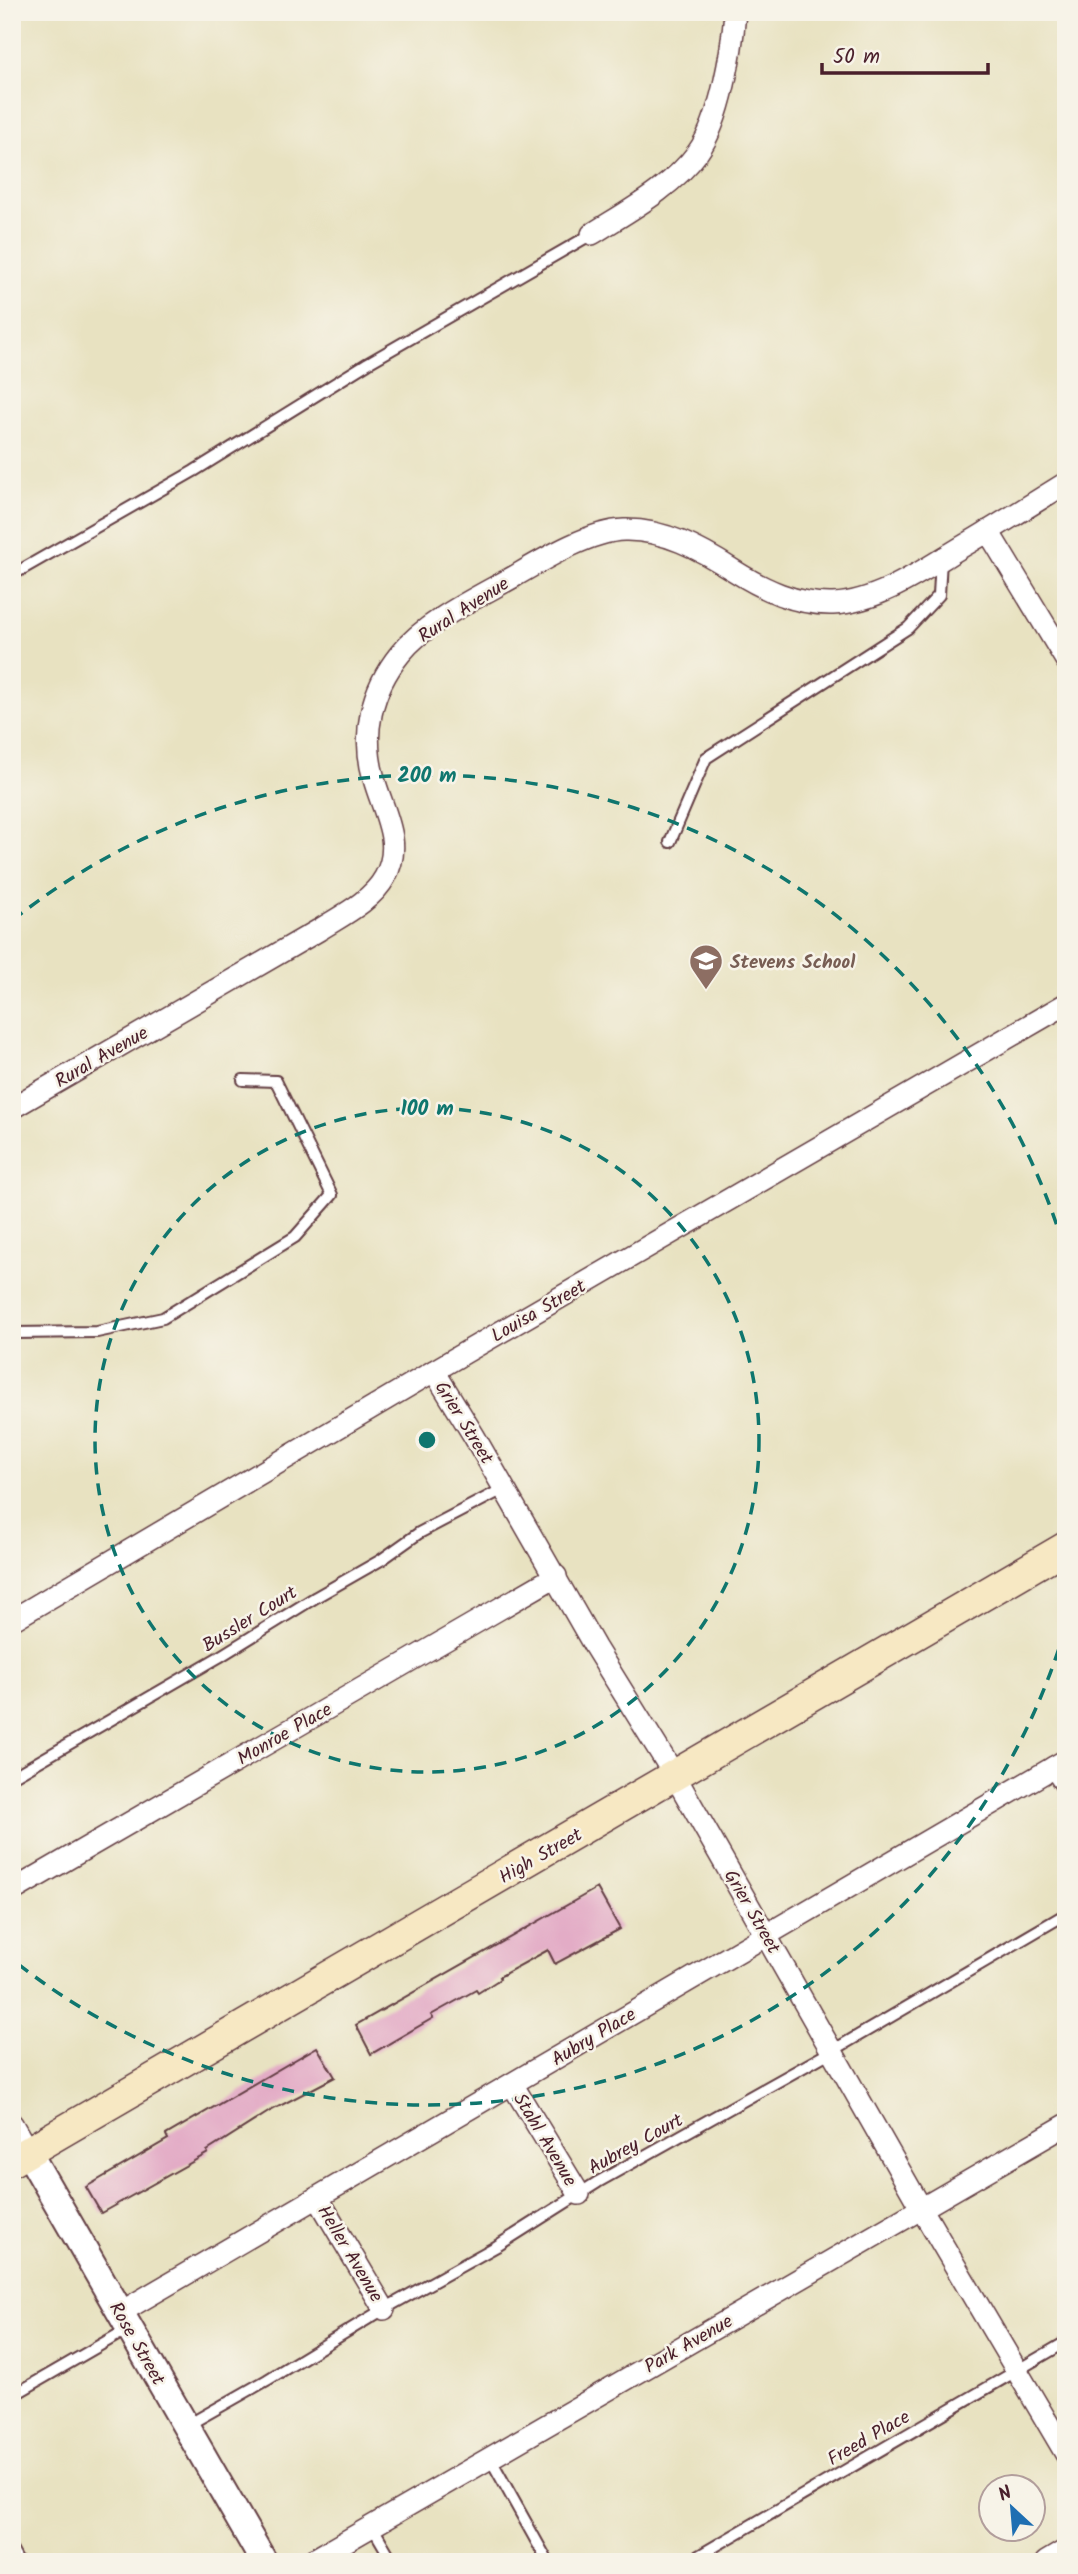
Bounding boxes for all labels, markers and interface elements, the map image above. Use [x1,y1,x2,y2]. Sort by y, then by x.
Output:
scale bar [822,32,989,76]
text: 50 m [833,41,880,74]
street label: Rural Avenue [412,570,516,651]
text: 200 m [397,760,457,793]
school or university icon: Stevens School [687,942,725,991]
place label: Stevens School [730,948,856,978]
street label: Rural Avenue [50,1019,155,1097]
text: 100 m [400,1093,454,1126]
street label: Louisa Street [486,1272,593,1351]
street label: Grier Street [426,1376,501,1471]
centre of rings [415,1428,439,1452]
street label: Bussler Court [197,1578,304,1661]
street label: Monroe Place [232,1695,339,1774]
street label: High Street [494,1820,589,1893]
street label: Grier Street [715,1864,788,1960]
street label: Aubry Place [546,2000,643,2075]
street label: Stahl Avenue [504,2087,584,2193]
street label: Aubrey Court [583,2106,690,2183]
street label: Heller Avenue [308,2200,390,2309]
street label: Rose Street [100,2297,173,2392]
street label: Park Avenue [639,2307,739,2382]
street label: Freed Place [822,2403,916,2475]
north arrow [976,2472,1046,2542]
text: N [993,2478,1017,2511]

